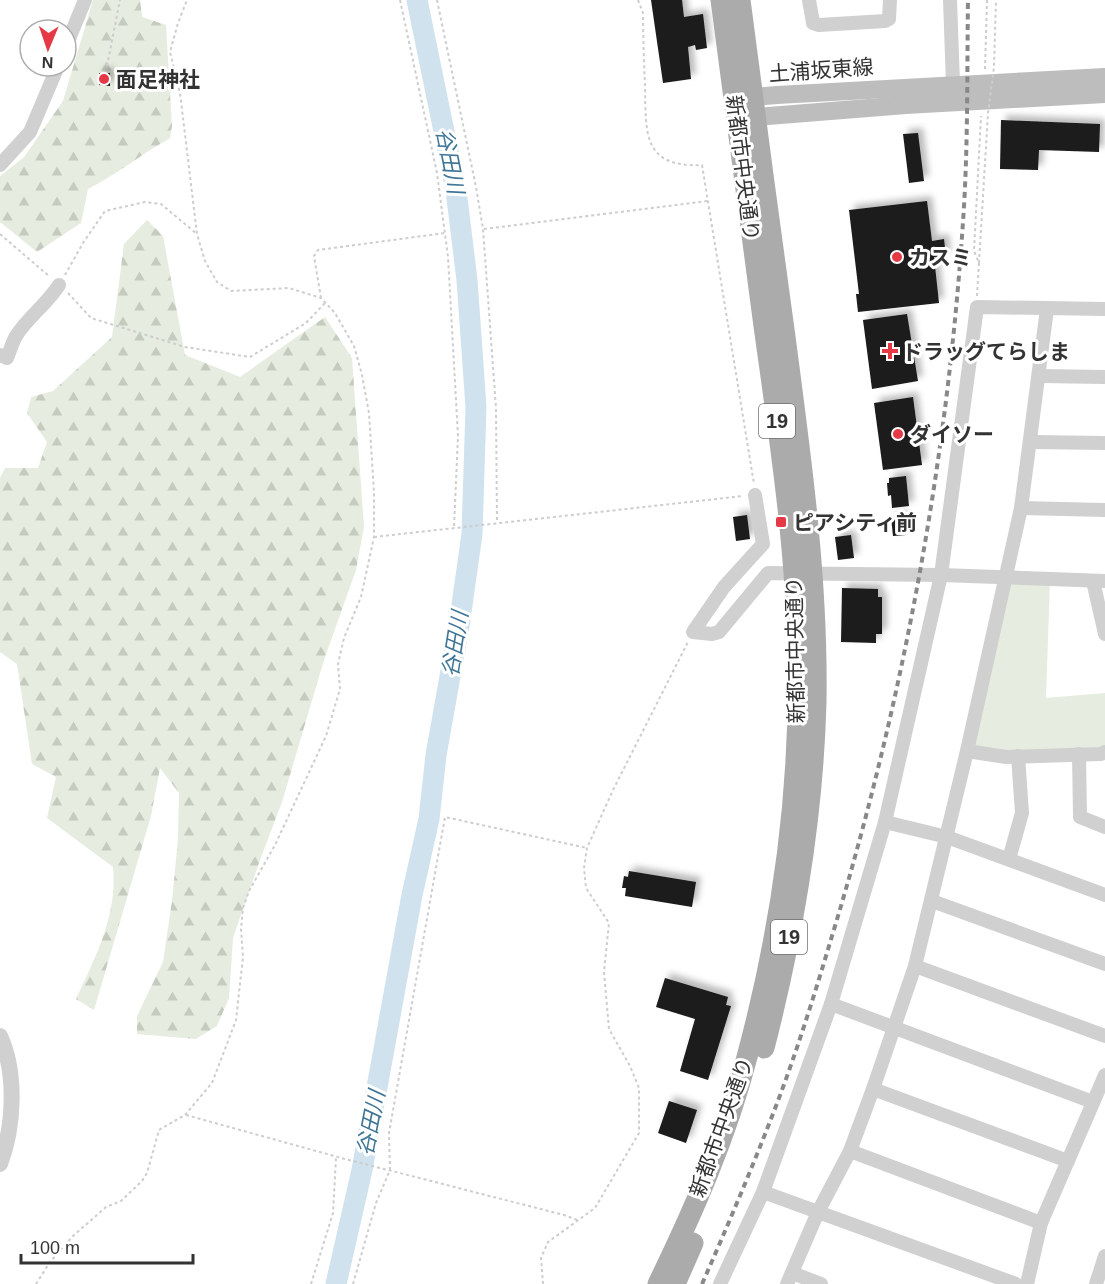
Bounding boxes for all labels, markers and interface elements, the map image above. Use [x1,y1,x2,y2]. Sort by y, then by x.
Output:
north arrow [18,18,78,78]
text: N [41,54,54,71]
street label: 土浦坂東線 [768,55,874,85]
place label: 面足神社 [116,68,200,91]
marker: 面足神社 [97,72,111,86]
street label: 新都市中央通り [723,94,763,242]
water label: 谷田川 [431,126,469,198]
place label: カスミ [909,246,972,269]
marker: カスミ [890,250,904,264]
place label: ドラッグてらしま [902,340,1070,363]
marker: ドラッグてらしま [883,344,897,358]
road number: 19 [759,404,795,438]
place label: ダイソー [910,423,994,446]
marker: ダイソー [891,427,905,441]
place label: ピアシティ前 [793,511,917,534]
marker: ピアシティ前 [774,515,788,529]
street label: 新都市中央通り [782,576,808,724]
water label: 谷田川 [437,607,473,679]
road number: 19 [771,920,807,954]
street label: 新都市中央通り [685,1054,757,1200]
water label: 谷田川 [352,1086,390,1158]
scale bar [21,1227,194,1265]
text: 100 m [30,1238,80,1258]

